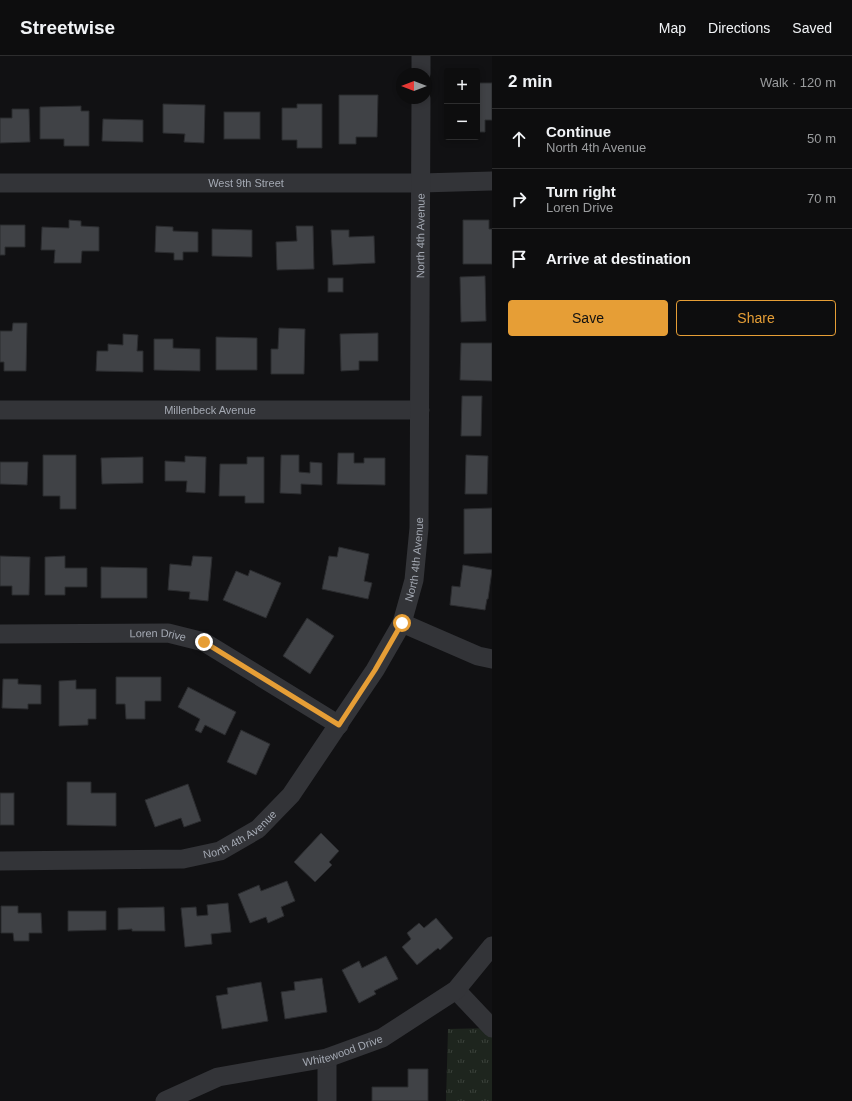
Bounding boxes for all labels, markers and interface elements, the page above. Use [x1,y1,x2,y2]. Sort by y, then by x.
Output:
text: Streetwise [20,17,115,38]
text: Map [659,20,686,36]
text: Directions [708,20,770,36]
text: Saved [792,20,832,36]
north arrow [396,68,432,104]
map controls [444,68,480,140]
button: + [444,68,480,104]
text: 2 min [508,72,552,91]
text: Walk · 120 m [760,75,836,90]
button: − [444,104,480,140]
text: Continue [546,123,611,140]
icon: ahead [508,128,530,150]
text: 50 m [807,131,836,146]
text: North 4th Avenue [546,140,646,155]
street label: West 9th Street [208,177,284,189]
text: Turn right [546,183,616,200]
icon: right [508,188,530,210]
text: 70 m [807,191,836,206]
street label: North 4th Avenue [414,193,427,278]
text: Loren Drive [546,200,613,215]
icon: arrive [508,248,530,270]
text: Arrive at destination [546,250,691,267]
button: Save [508,300,668,336]
button: Share [676,300,836,336]
street label: Millenbeck Avenue [164,404,256,416]
street label: North 4th Avenue [402,517,425,603]
route start [393,614,411,632]
street label: Loren Drive [129,627,187,643]
route end [195,633,213,651]
street label: North 4th Avenue [202,808,279,861]
street label: Whitewood Drive [302,1032,384,1068]

